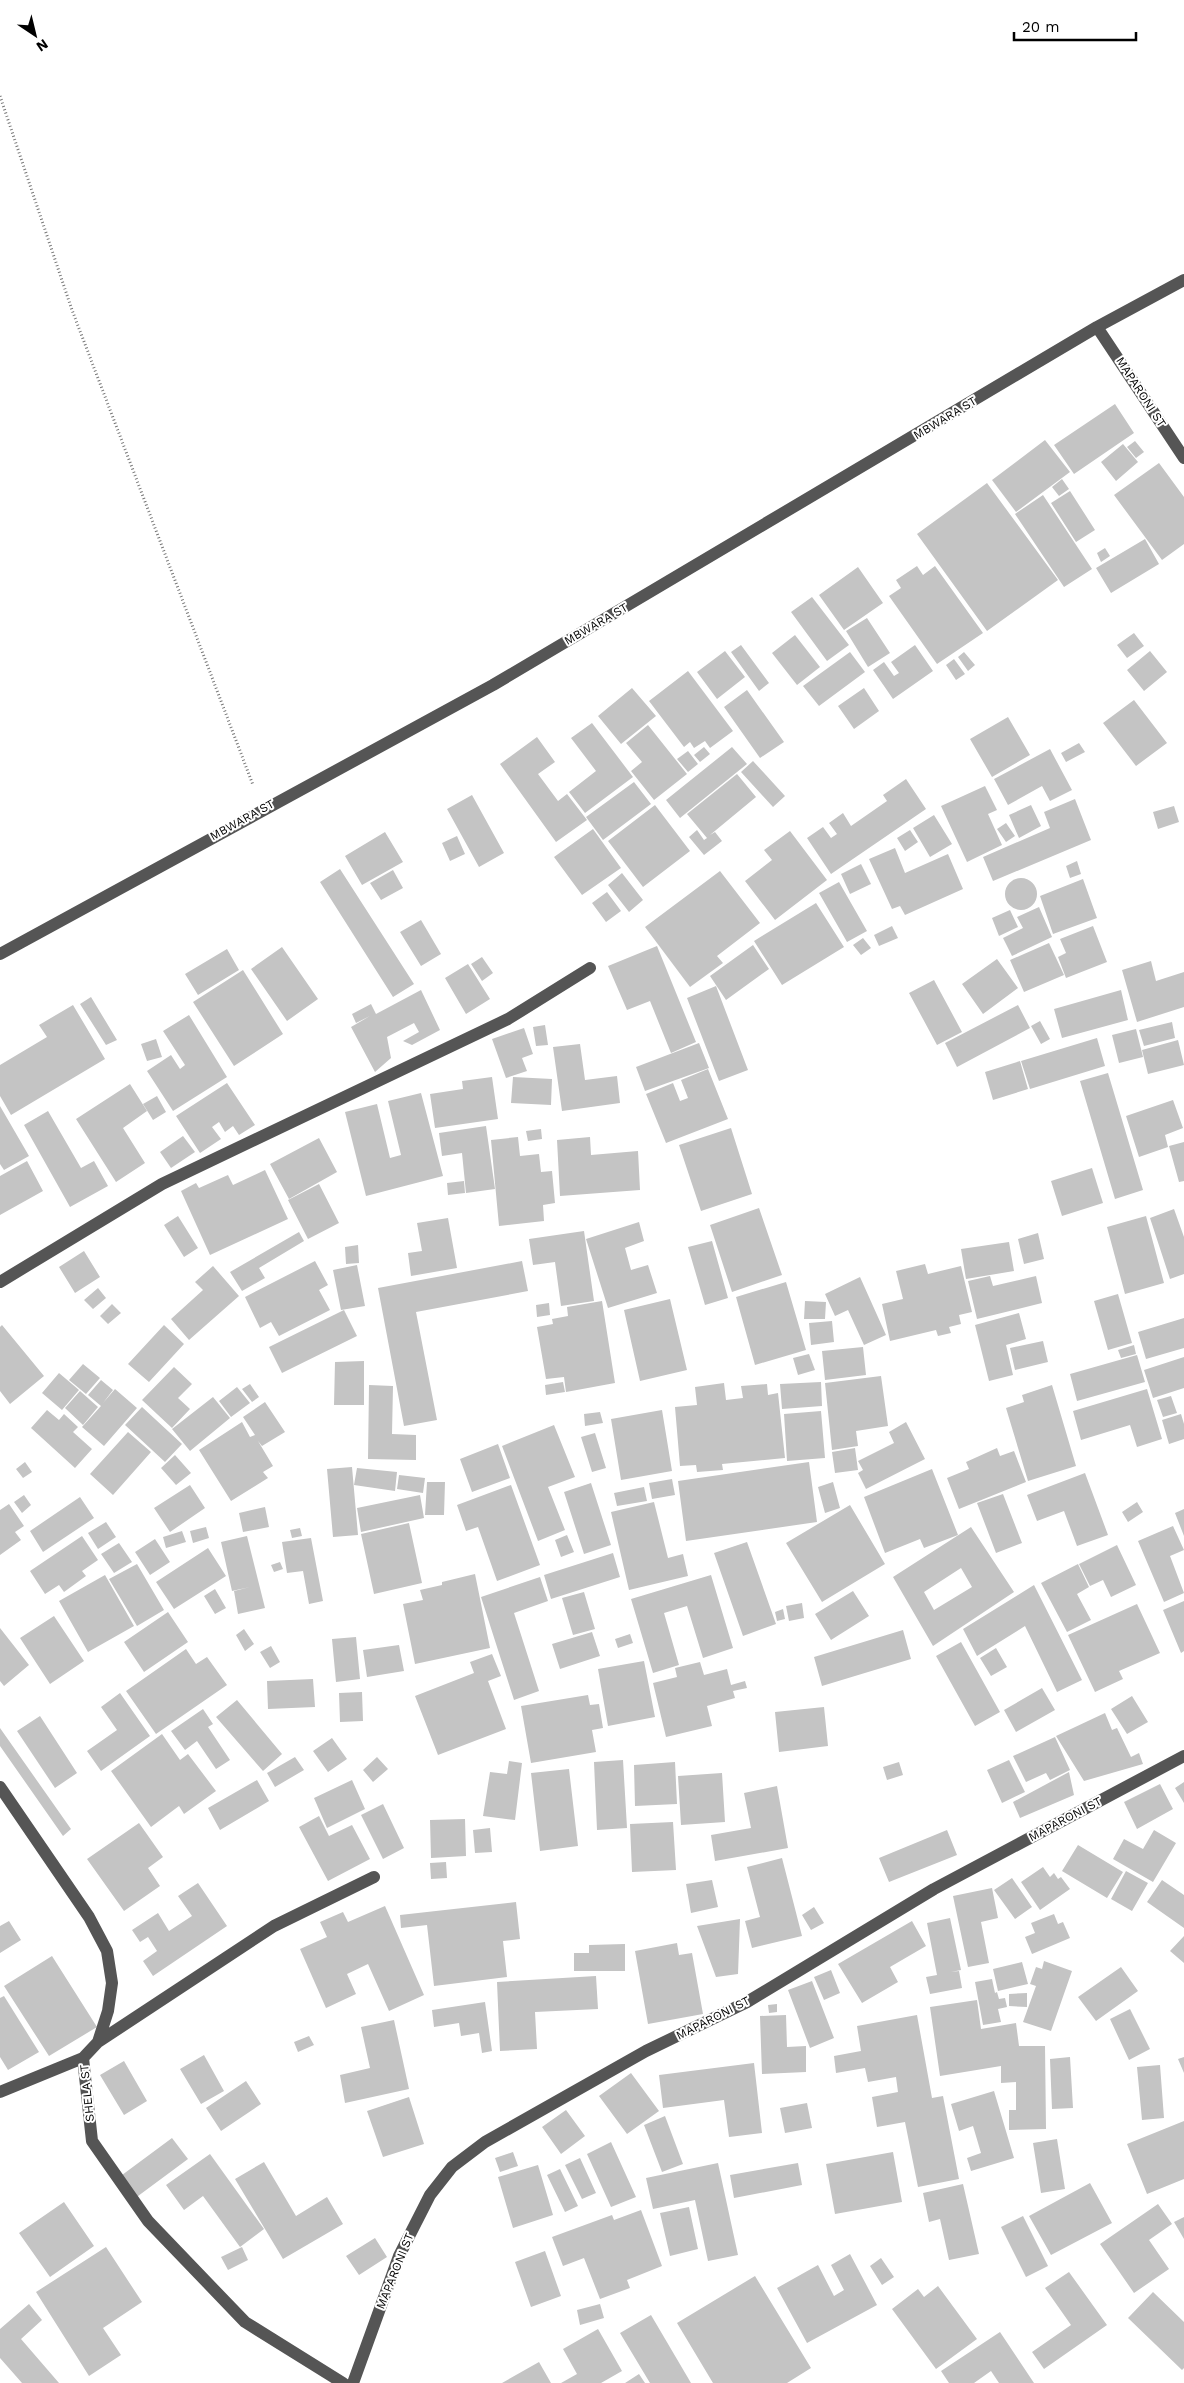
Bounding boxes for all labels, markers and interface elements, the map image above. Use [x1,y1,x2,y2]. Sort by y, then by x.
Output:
north arrow [10,10,60,60]
scale bar [1014,10,1136,42]
text: 20 m [1022,18,1060,36]
text: N [34,36,51,55]
street label: MAPARONI ST [1113,354,1169,430]
street label: MBWARA ST [911,394,979,442]
street label: MBWARA ST [562,600,630,648]
street label: MBWARA ST [208,797,276,843]
street label: MAPARONI ST [1026,1794,1104,1844]
street label: MAPARONI ST [674,1993,752,2043]
street label: SHELA ST [77,2064,97,2122]
street label: MAPARONI ST [373,2231,417,2311]

